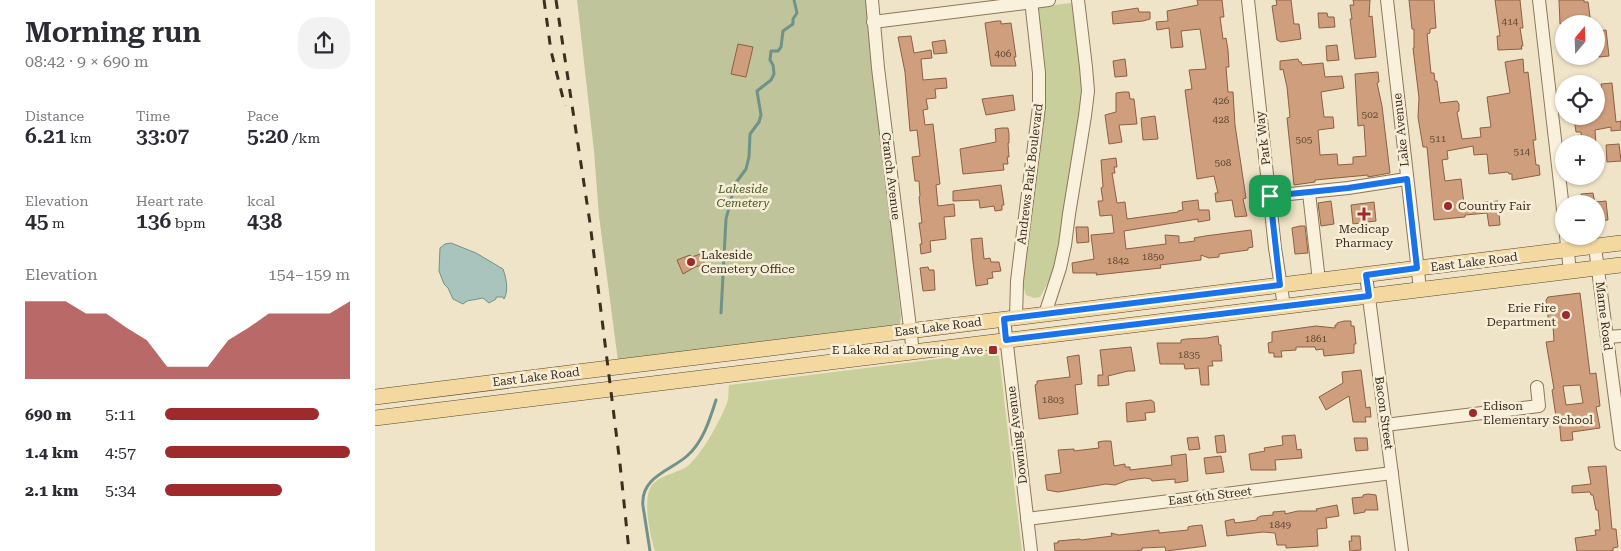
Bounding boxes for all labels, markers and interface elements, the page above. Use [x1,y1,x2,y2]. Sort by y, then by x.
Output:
north arrow [1555,15,1605,65]
map controls [1555,15,1605,245]
text: Morning run [25,16,201,49]
house number: 414 [1502,16,1519,27]
button: share [298,17,350,69]
house number: 406 [995,48,1012,59]
text: 08:42 · 9 × 690 m [25,52,149,71]
button: locate [1555,75,1605,125]
street label: Lake Avenue [1390,92,1412,168]
house number: 426 [1213,95,1230,106]
street label: Andrews Park Boulevard [1014,102,1046,245]
text: Distance [25,108,84,124]
text: Time [136,108,170,124]
text: Pace [247,108,279,124]
street label: Park Way [1253,109,1273,166]
house number: 502 [1362,109,1379,120]
house number: 428 [1213,114,1230,125]
text: 6.21 [25,124,66,148]
text: 33:07 [136,124,189,148]
text: 5:20 [247,124,288,148]
text: km [66,130,92,146]
text: /km [288,130,320,146]
street label: Cranch Avenue [879,131,903,221]
house number: 511 [1430,133,1447,144]
house number: 505 [1296,134,1313,145]
button: + [1555,135,1605,185]
house number: 514 [1514,146,1531,157]
house number: 508 [1215,157,1232,168]
pin [1249,175,1291,217]
park label: Lakeside Cemetery [716,182,770,210]
icon: arrive [1256,182,1284,210]
text: Elevation [25,193,88,209]
text: Heart rate [136,193,203,209]
text: kcal [247,193,275,209]
button: − [1555,195,1605,245]
place label: Country Fair [1458,199,1531,213]
marker: Country Fair [1442,200,1454,212]
marker: Medicap Pharmacy [1358,208,1370,220]
text: 45 [25,209,49,233]
text: 136 [136,209,171,233]
text: 438 [247,209,282,233]
text: m [49,215,65,231]
text: bpm [171,215,206,231]
place label: Medicap Pharmacy [1335,222,1394,250]
place label: Lakeside Cemetery Office [701,248,795,276]
street label: East Lake Road [1430,250,1519,274]
house number: 1850 [1142,251,1165,262]
house number: 1842 [1107,255,1130,266]
marker: Lakeside Cemetery Office [685,256,697,268]
text: Elevation [25,265,98,284]
text: 154–159 m [268,265,350,284]
street label: Marne Road [1593,281,1615,352]
place label: Erie Fire Department [1487,301,1557,329]
marker: Erie Fire Department [1560,309,1572,321]
street label: East Lake Road [894,315,983,339]
house number: 1861 [1305,333,1328,344]
place label: E Lake Rd at Downing Ave [832,343,983,357]
marker: E Lake Rd at Downing Ave [987,344,999,356]
house number: 1835 [1178,349,1201,360]
street label: East Lake Road [492,365,581,389]
street label: Bacon Street [1372,376,1396,451]
street label: Downing Avenue [1004,385,1030,485]
house number: 1803 [1042,394,1065,405]
place label: Edison Elementary School [1483,399,1593,427]
text: 690 m [25,405,71,424]
text: 5:11 [105,405,136,424]
marker: Edison Elementary School [1467,407,1479,419]
text: 1.4 km [25,443,78,462]
text: 4:57 [105,443,136,462]
text: 2.1 km [25,481,78,500]
text: 5:34 [105,481,136,500]
street label: East 6th Street [1168,484,1253,508]
house number: 1849 [1269,519,1292,530]

